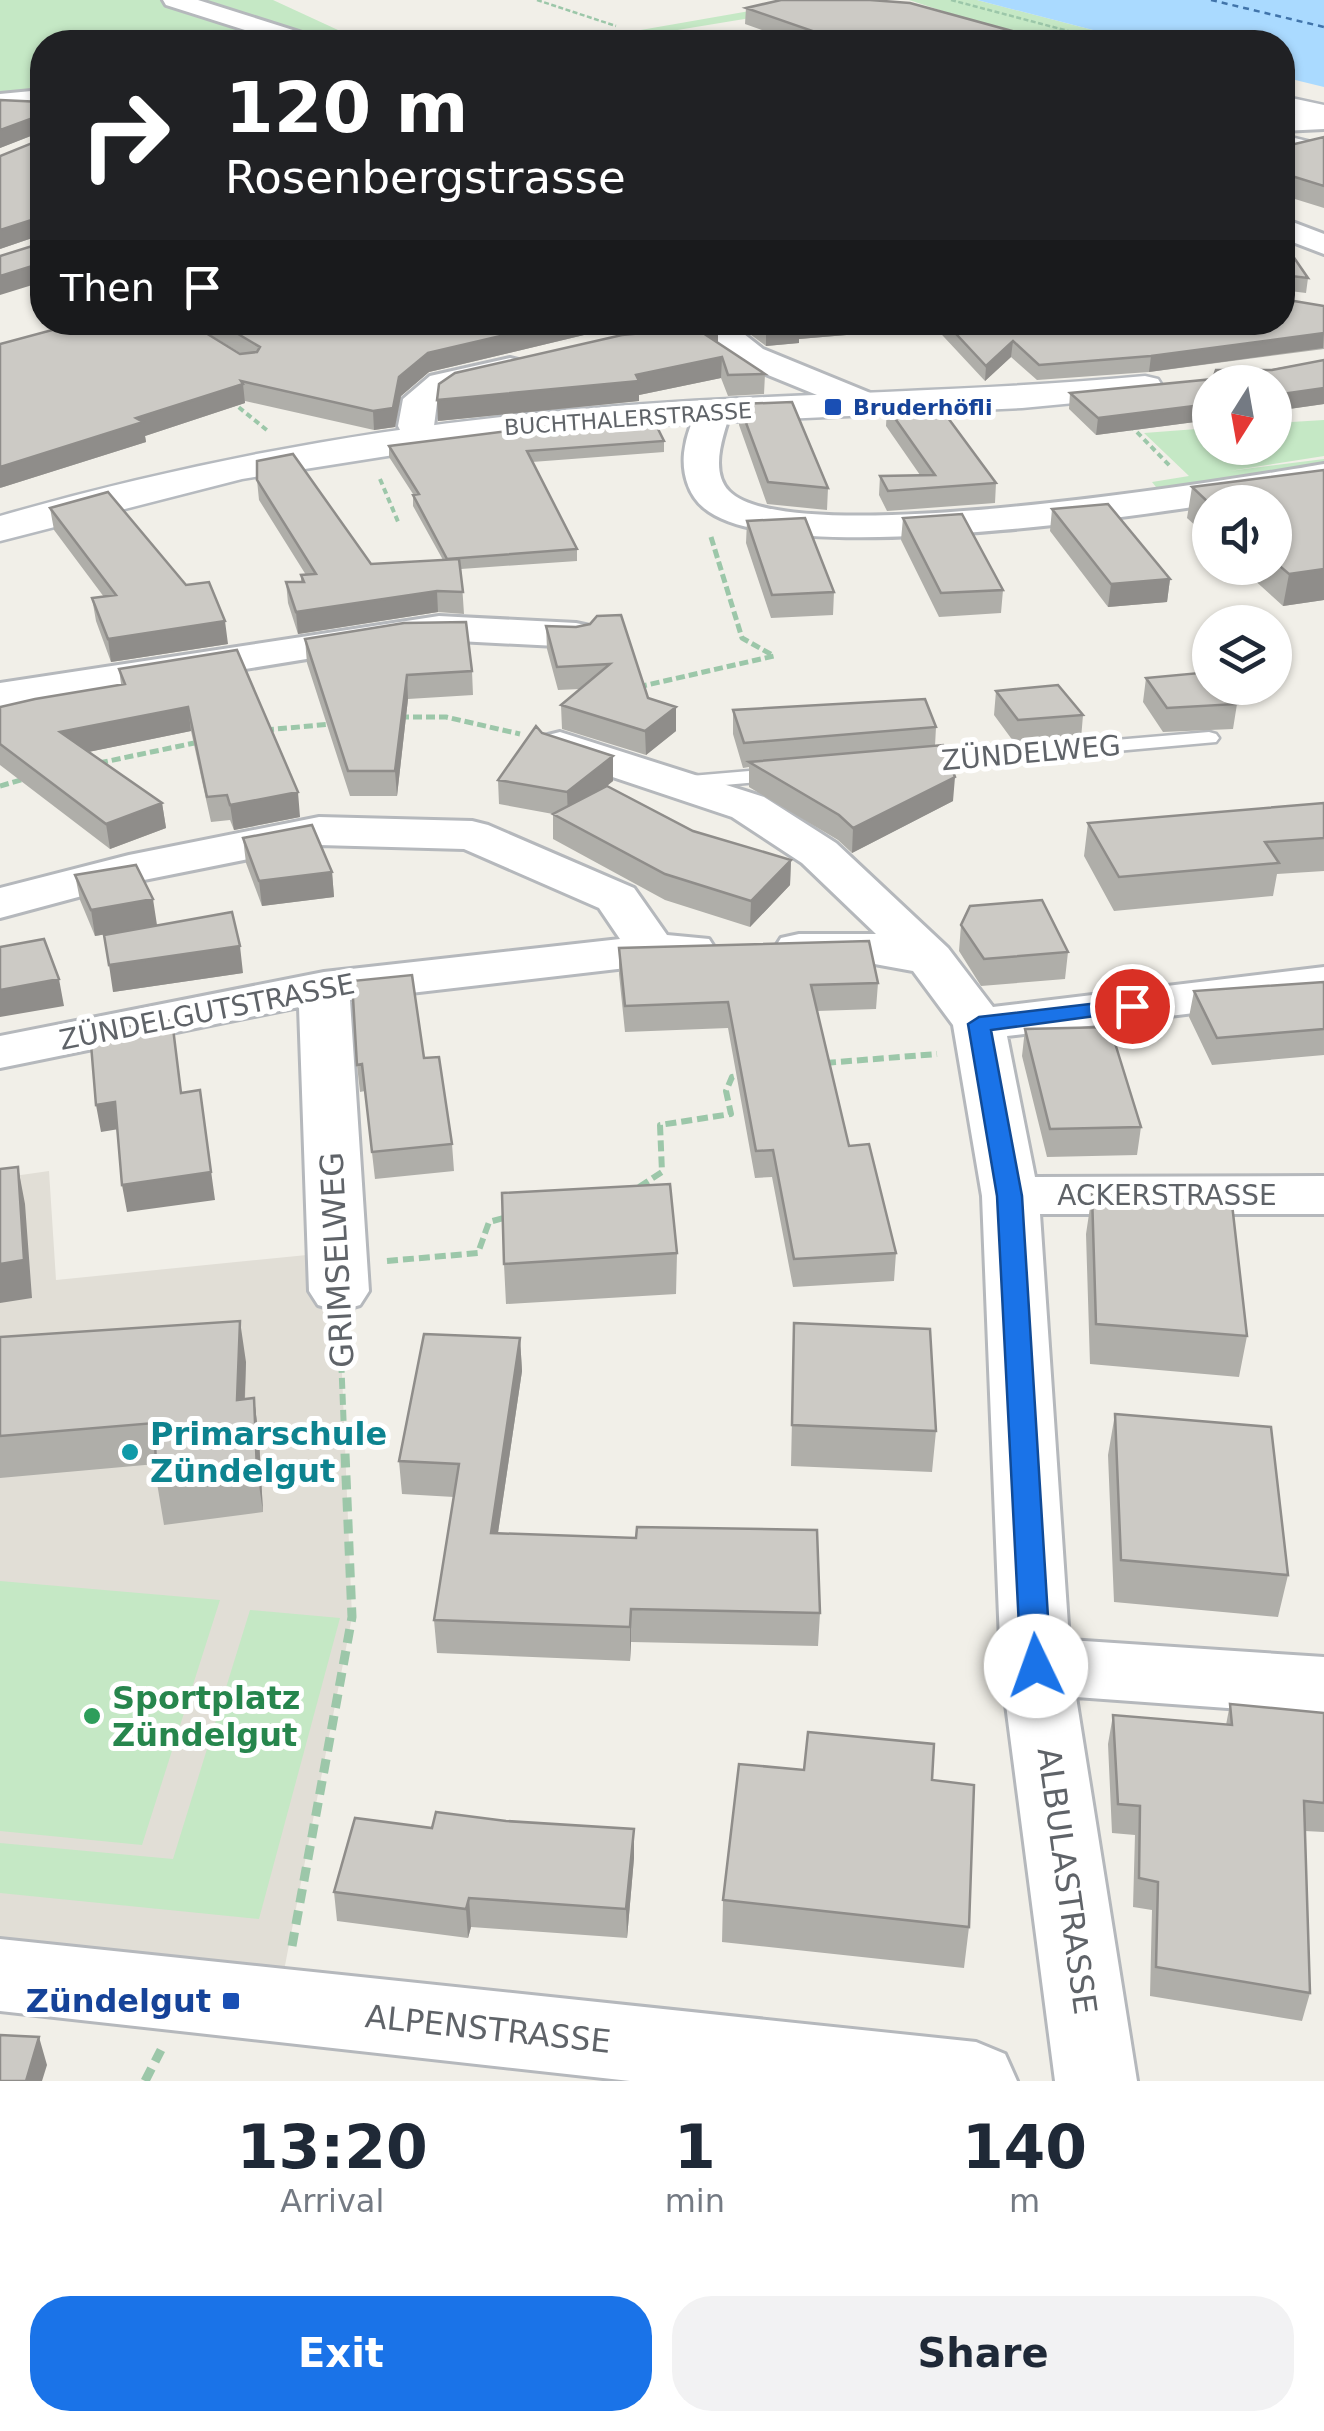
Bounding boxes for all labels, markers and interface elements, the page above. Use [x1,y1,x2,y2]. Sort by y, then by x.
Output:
text: 120 m [225,67,468,149]
icon: right [60,70,190,200]
text: Rosenbergstrasse [225,151,626,204]
icon: arrive [175,260,230,315]
text: Then [60,266,155,310]
north arrow [1192,365,1292,465]
map controls [1192,365,1292,705]
place label: Bruderhöfli [853,395,992,420]
marker: Bruderhöfli [822,396,844,418]
street label: BUCHTHALERSTRASSE [503,398,753,440]
button: sound [1192,485,1292,585]
button: layers [1192,605,1292,705]
street label: ZÜNDELWEG [940,728,1122,777]
pin [1090,964,1175,1049]
street label: ZÜNDELGUTSTRASSE [56,966,358,1057]
icon: arrive [1105,979,1160,1034]
street label: GRIMSELWEG [312,1151,362,1369]
street label: ACKERSTRASSE [1057,1179,1277,1212]
place label: Primarschule Zündelgut [150,1415,387,1490]
marker: Primarschule Zündelgut [119,1441,141,1463]
position arrow [984,1614,1088,1718]
place label: Sportplatz Zündelgut [112,1679,300,1754]
marker: Sportplatz Zündelgut [81,1705,103,1727]
street label: ALBULASTRASSE [1029,1745,1105,2017]
place label: Zündelgut [26,1982,211,2020]
marker: Zündelgut [220,1990,242,2012]
street label: ALPENSTRASSE [363,1997,613,2061]
text: 13:20 [237,2112,428,2182]
text: 1 [674,2112,716,2182]
text: 140 [962,2112,1087,2182]
text: Arrival [280,2182,384,2220]
text: min [665,2182,725,2220]
text: m [1009,2182,1040,2220]
button: Exit [30,2296,652,2411]
button: Share [672,2296,1294,2411]

